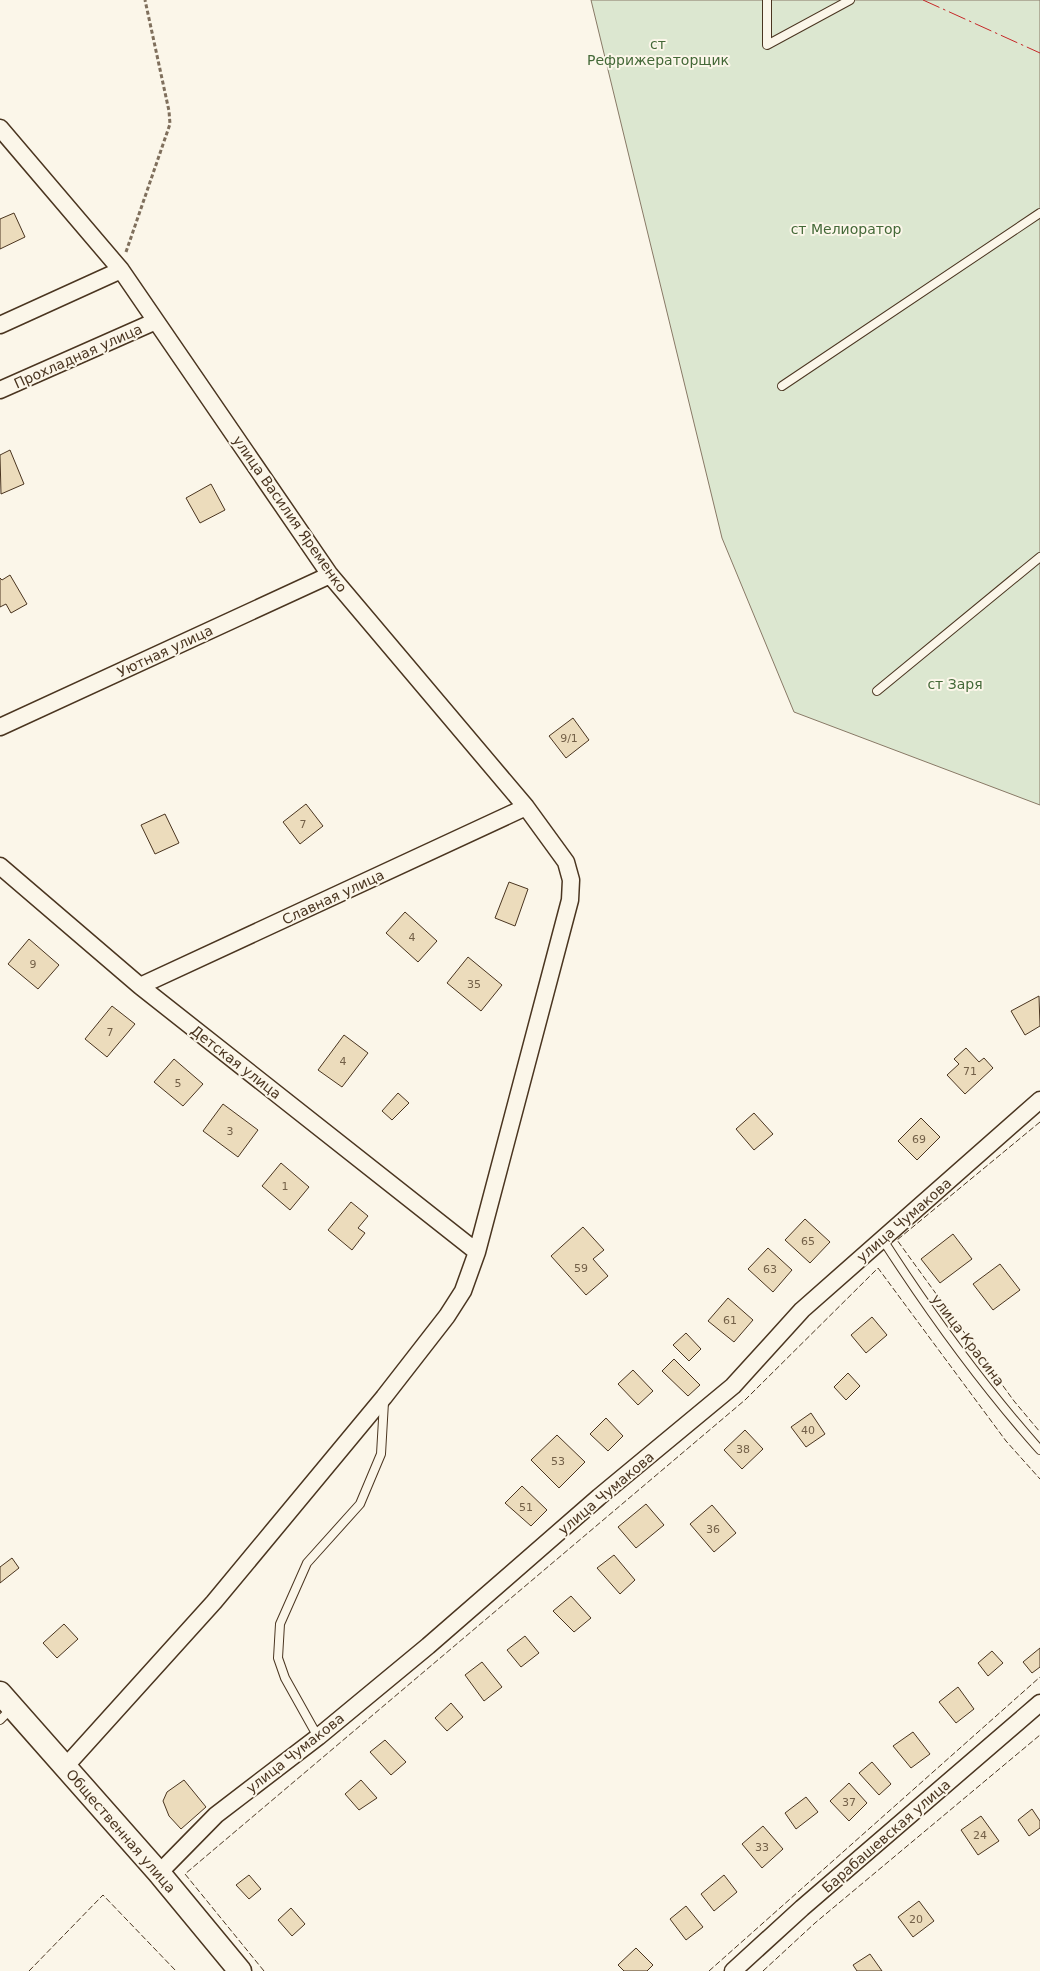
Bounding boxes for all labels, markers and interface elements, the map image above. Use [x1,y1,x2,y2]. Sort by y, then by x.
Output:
park label: ст Рефрижераторщик [587,36,729,68]
park label: ст Мелиоратор [791,221,901,237]
street label: Прохладная улица [11,321,145,391]
street label: улица Василия Яременко [230,433,350,595]
street label: Уютная улица [115,622,215,680]
park label: ст Заря [927,676,983,692]
house number: 9/1 [560,732,578,745]
house number: 7 [300,818,307,831]
street label: Славная улица [279,866,387,928]
house number: 4 [409,931,416,944]
house number: 9 [30,958,37,971]
house number: 35 [467,978,481,991]
street label: Детская улица [188,1022,284,1102]
house number: 7 [107,1026,114,1039]
house number: 4 [340,1055,347,1068]
house number: 71 [963,1065,977,1078]
house number: 5 [175,1077,182,1090]
house number: 3 [227,1125,234,1138]
house number: 69 [912,1133,926,1146]
street label: улица Чумакова [854,1175,954,1265]
house number: 1 [282,1180,289,1193]
house number: 65 [801,1235,815,1248]
house number: 59 [574,1262,588,1275]
house number: 63 [763,1263,777,1276]
street label: улица Красина [928,1291,1008,1389]
house number: 61 [723,1314,737,1327]
house number: 40 [801,1424,815,1437]
house number: 38 [736,1443,750,1456]
street label: улица Чумакова [555,1448,657,1538]
house number: 53 [551,1455,565,1468]
house number: 51 [519,1501,533,1514]
house number: 36 [706,1523,720,1536]
street label: улица Чумакова [243,1710,347,1796]
street label: Общественная улица [63,1766,179,1896]
street label: Барабашевская улица [819,1776,953,1896]
house number: 37 [842,1796,856,1809]
house number: 24 [973,1829,987,1842]
house number: 33 [755,1841,769,1854]
house number: 20 [909,1913,923,1926]

